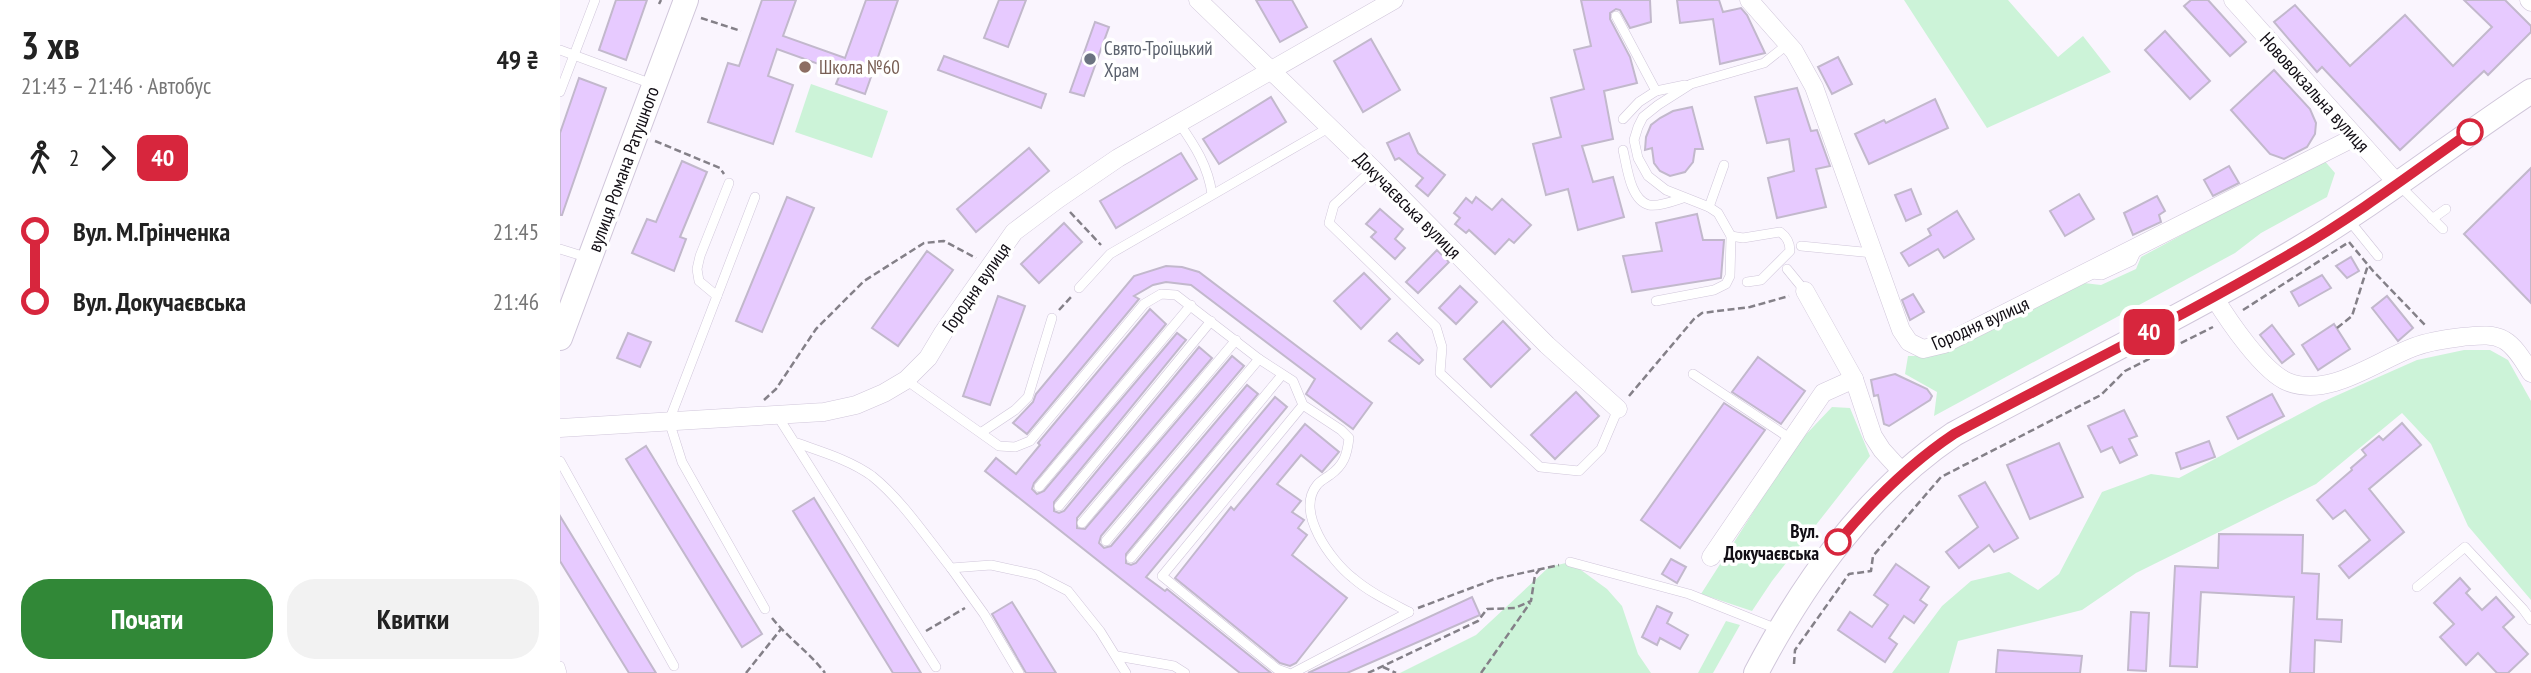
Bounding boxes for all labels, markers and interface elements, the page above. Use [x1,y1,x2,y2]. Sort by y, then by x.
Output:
text: 3 хв [21,20,80,69]
street label: Нововокзальна вулиця [2255,27,2375,157]
place label: Свято-Троїцький Храм [1104,36,1213,82]
text: 49 ₴ [496,43,539,76]
marker: Свято-Троїцький Храм [1082,51,1098,67]
place label: Школа №60 [819,55,900,79]
marker: Школа №60 [797,59,813,75]
text: 21:43 – 21:46 · Автобус [21,71,211,100]
street label: вулиця Романа Ратушного [582,83,664,255]
unlabelled marker [2457,119,2483,145]
icon: walk [21,139,59,177]
icon: forward [89,139,127,177]
text: 40 [151,142,174,173]
text: 2 [69,143,79,172]
street label: Докучаєвська вулиця [1349,146,1467,264]
text: Вул. М.Грінченка [73,215,230,248]
text: 21:45 [493,217,539,246]
street label: Городня вулиця [936,237,1016,337]
text: Вул. Докучаєвська [73,285,246,318]
text: 21:46 [493,287,539,316]
street label: Городня вулиця [1928,291,2032,355]
line badge: 40 [2118,309,2180,355]
text: 40 [2138,316,2160,347]
place label: Вул. Докучаєвська [1724,519,1819,565]
marker: Вул. Докучаєвська [1825,529,1851,555]
button: Почати [21,579,273,659]
button: Квитки [287,579,539,659]

